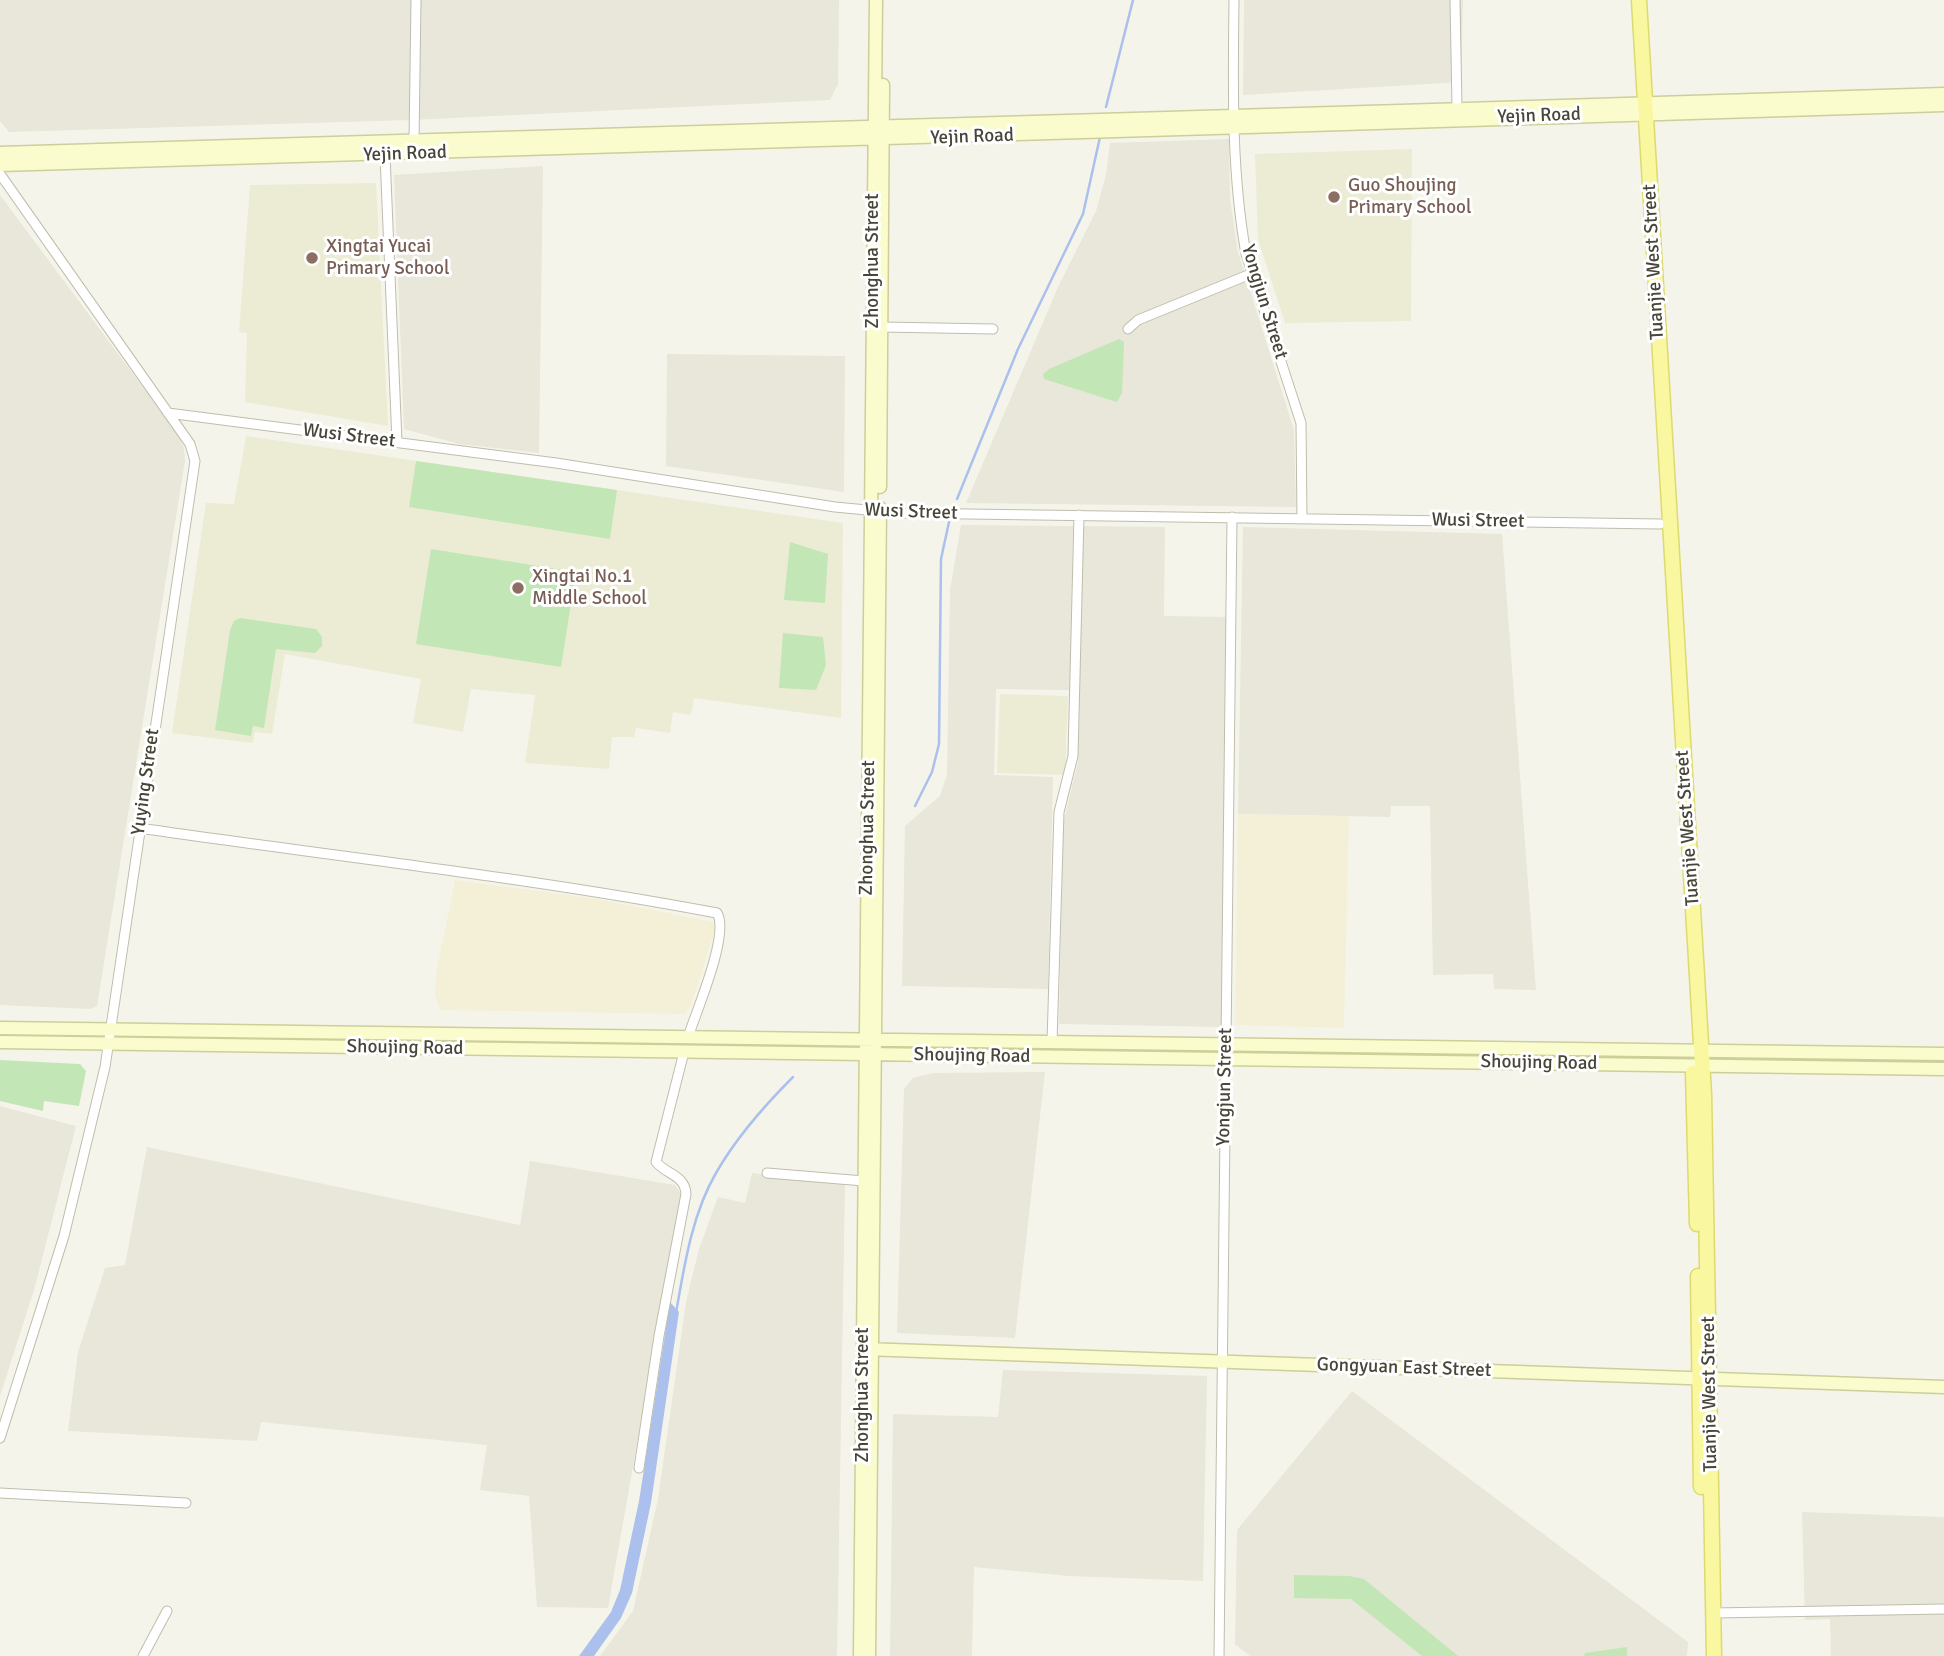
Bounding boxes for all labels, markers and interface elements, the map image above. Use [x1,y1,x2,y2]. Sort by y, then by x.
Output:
street label: Yejin Road [1497,103,1581,129]
street label: Yejin Road [930,124,1014,150]
street label: Yejin Road [363,141,447,167]
place label: Guo Shoujing Primary School [1348,175,1471,219]
street label: Tuanjie West Street [1639,184,1669,340]
marker: Guo Shoujing Primary School [1326,189,1342,205]
street label: Zhonghua Street [862,193,884,329]
place label: Xingtai Yucai Primary School [326,236,449,280]
street label: Yongjun Street [1236,242,1292,362]
marker: Xingtai Yucai Primary School [304,250,320,266]
street label: Wusi Street [301,419,397,453]
street label: Wusi Street [864,499,958,525]
street label: Wusi Street [1431,509,1525,533]
place label: Xingtai No.1 Middle School [532,566,647,610]
marker: Xingtai No.1 Middle School [510,580,526,596]
street label: Yuying Street [127,727,165,837]
street label: Tuanjie West Street [1671,749,1705,907]
street label: Zhonghua Street [855,760,881,896]
street label: Yongjun Street [1213,1028,1237,1146]
street label: Shoujing Road [346,1036,464,1060]
street label: Shoujing Road [913,1044,1031,1068]
street label: Shoujing Road [1480,1051,1598,1075]
street label: Tuanjie West Street [1697,1316,1723,1472]
street label: Zhonghua Street [852,1327,874,1463]
street label: Gongyuan East Street [1316,1354,1492,1382]

